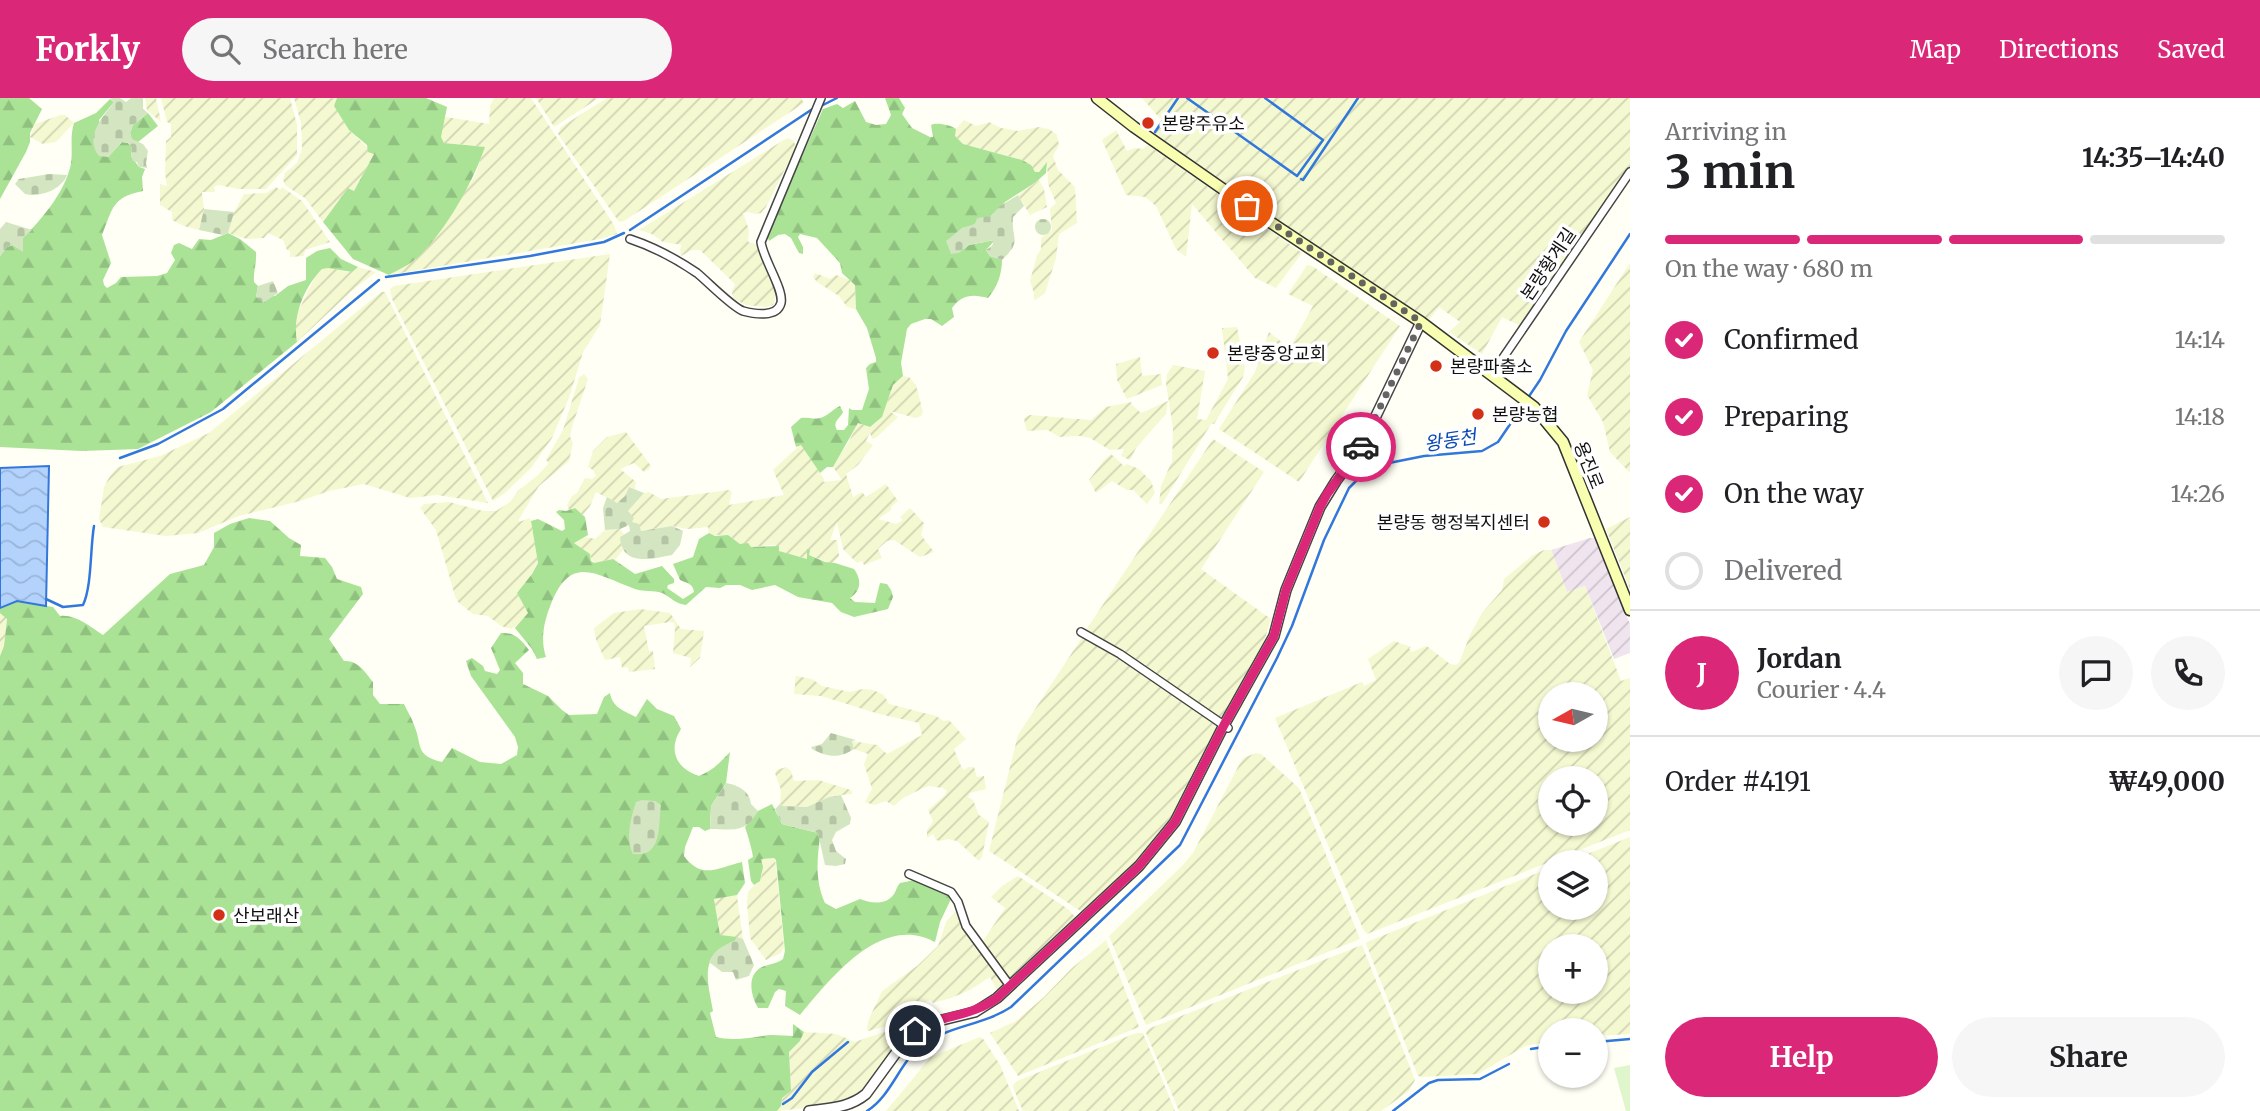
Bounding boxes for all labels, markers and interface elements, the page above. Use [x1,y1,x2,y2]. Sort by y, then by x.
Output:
search box [182,18,672,81]
text: Forkly [35,29,140,70]
icon: search [206,30,244,68]
text: Search here [262,33,408,66]
text: Map [1910,34,1961,65]
text: Directions [1999,34,2119,65]
text: Saved [2157,34,2225,65]
place label: 본량주유소 [1162,112,1245,135]
marker: 본량주유소 [1140,115,1156,131]
text: Arriving in [1665,117,1787,146]
text: 14:35–14:40 [2082,141,2225,174]
text: 3 min [1665,143,1795,201]
pin [1217,176,1277,236]
icon: bag [1228,187,1266,225]
street label: 본량황계길 [1515,223,1581,305]
text: On the way · 680 m [1665,254,1873,283]
icon: check [1665,321,1703,359]
text: Confirmed [1724,323,1859,356]
text: 14:14 [2175,325,2225,354]
place label: 본량중앙교회 [1227,342,1326,365]
marker: 본량중앙교회 [1205,345,1221,361]
place label: 본량파출소 [1450,355,1533,378]
marker: 본량파출소 [1428,358,1444,374]
icon: check [1665,398,1703,436]
text: Preparing [1724,400,1848,433]
text: 14:18 [2175,402,2225,431]
place label: 본량농협 [1492,403,1558,426]
marker: 본량농협 [1470,406,1486,422]
courier [1326,412,1396,482]
water label: 왕동천 [1422,424,1479,456]
icon: car [1342,428,1380,466]
street label: 용진로 [1569,438,1609,492]
icon: check [1665,475,1703,513]
text: On the way [1724,477,1864,510]
text: 14:26 [2171,479,2225,508]
place label: 본량동 행정복지센터 [1377,511,1530,534]
marker: 본량동 행정복지센터 [1536,514,1552,530]
text: Delivered [1724,554,1843,587]
button: chat [2059,636,2133,710]
button: phone [2151,636,2225,710]
text: Jordan [1757,642,1842,675]
text: J [1697,657,1707,690]
text: Courier · 4.4 [1757,675,1886,704]
north arrow [1538,682,1608,752]
map controls [1538,682,1608,1088]
text: Order #4191 [1665,765,1811,798]
text: ₩49,000 [2109,765,2225,798]
button: locate [1538,766,1608,836]
button: layers [1538,850,1608,920]
place label: 산보래산 [233,904,299,927]
marker: 산보래산 [211,907,227,923]
button: + [1538,934,1608,1004]
pin [885,1001,945,1061]
icon: home [896,1012,934,1050]
button: Help [1665,1017,1938,1097]
button: Share [1952,1017,2225,1097]
button: − [1538,1018,1608,1088]

